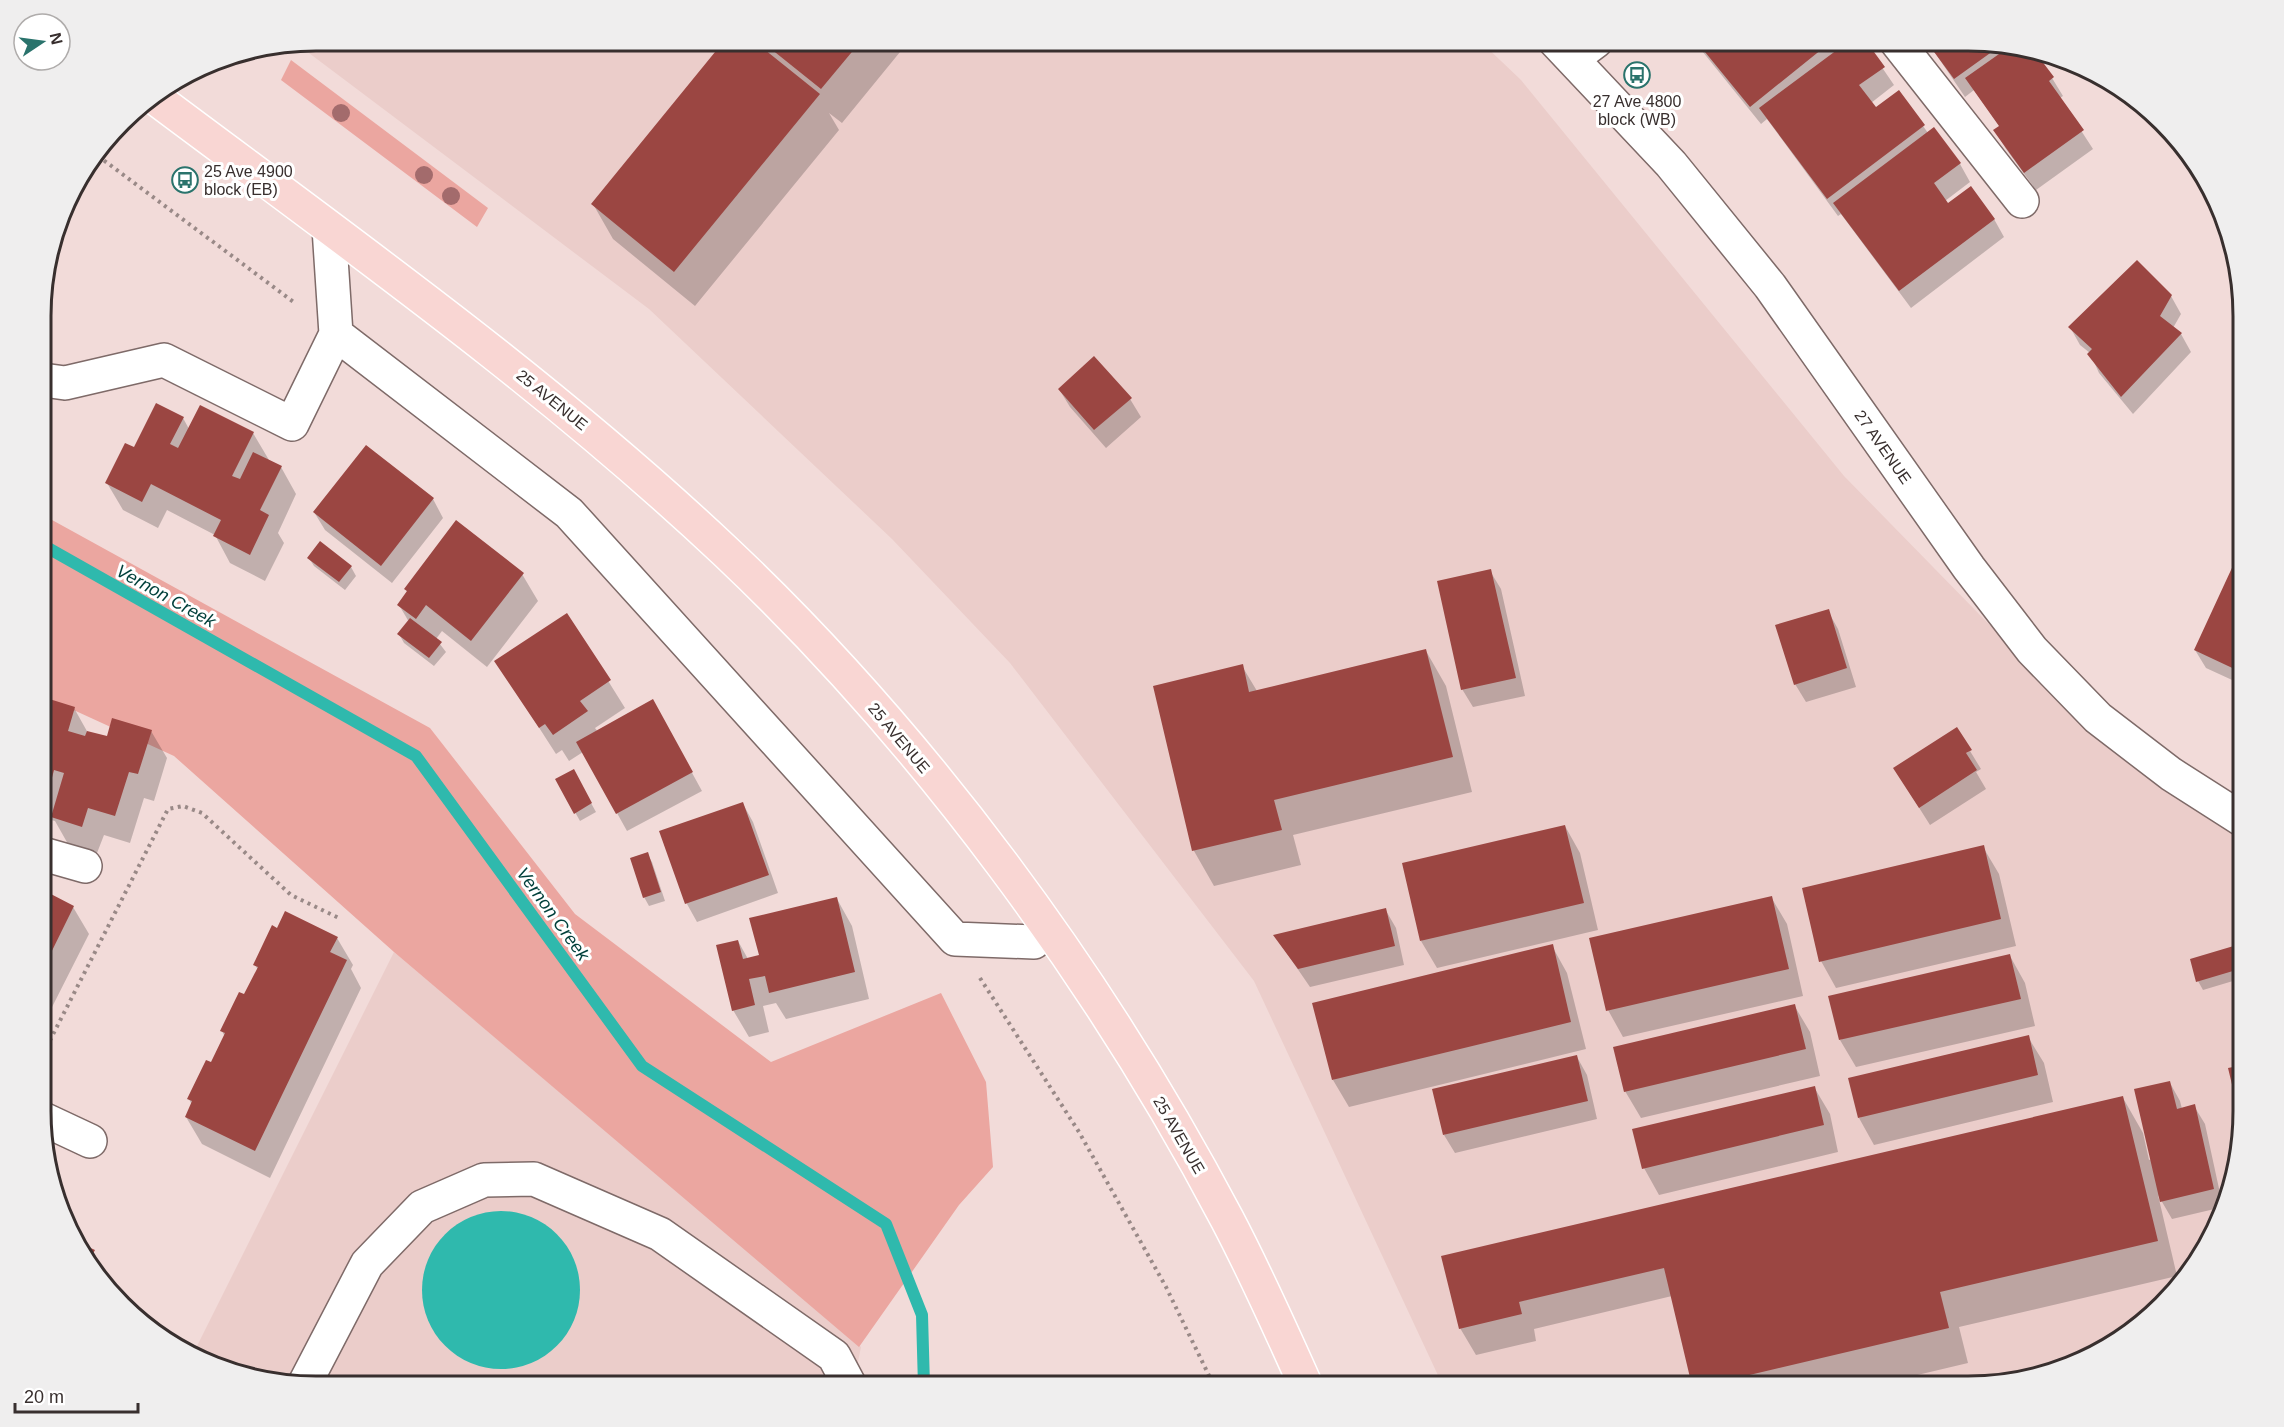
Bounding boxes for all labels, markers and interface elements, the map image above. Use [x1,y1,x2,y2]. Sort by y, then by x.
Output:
north arrow [12,12,72,72]
text: N [47,31,66,46]
bus stop icon: 27 Ave 4800 block (WB) [1622,60,1652,90]
place label: 27 Ave 4800 block (WB) [1593,93,1681,128]
place label: 25 Ave 4900 block (EB) [204,163,293,198]
bus stop icon: 25 Ave 4900 block (EB) [170,165,200,195]
street label: 25 AVENUE [513,366,591,434]
street label: 27 AVENUE [1851,407,1915,487]
water label: Vernon Creek [113,560,220,632]
street label: 25 AVENUE [865,700,933,776]
water label: Vernon Creek [512,863,594,965]
street label: 25 AVENUE [1150,1094,1208,1176]
scale bar [15,1376,138,1414]
text: 20 m [24,1387,64,1407]

